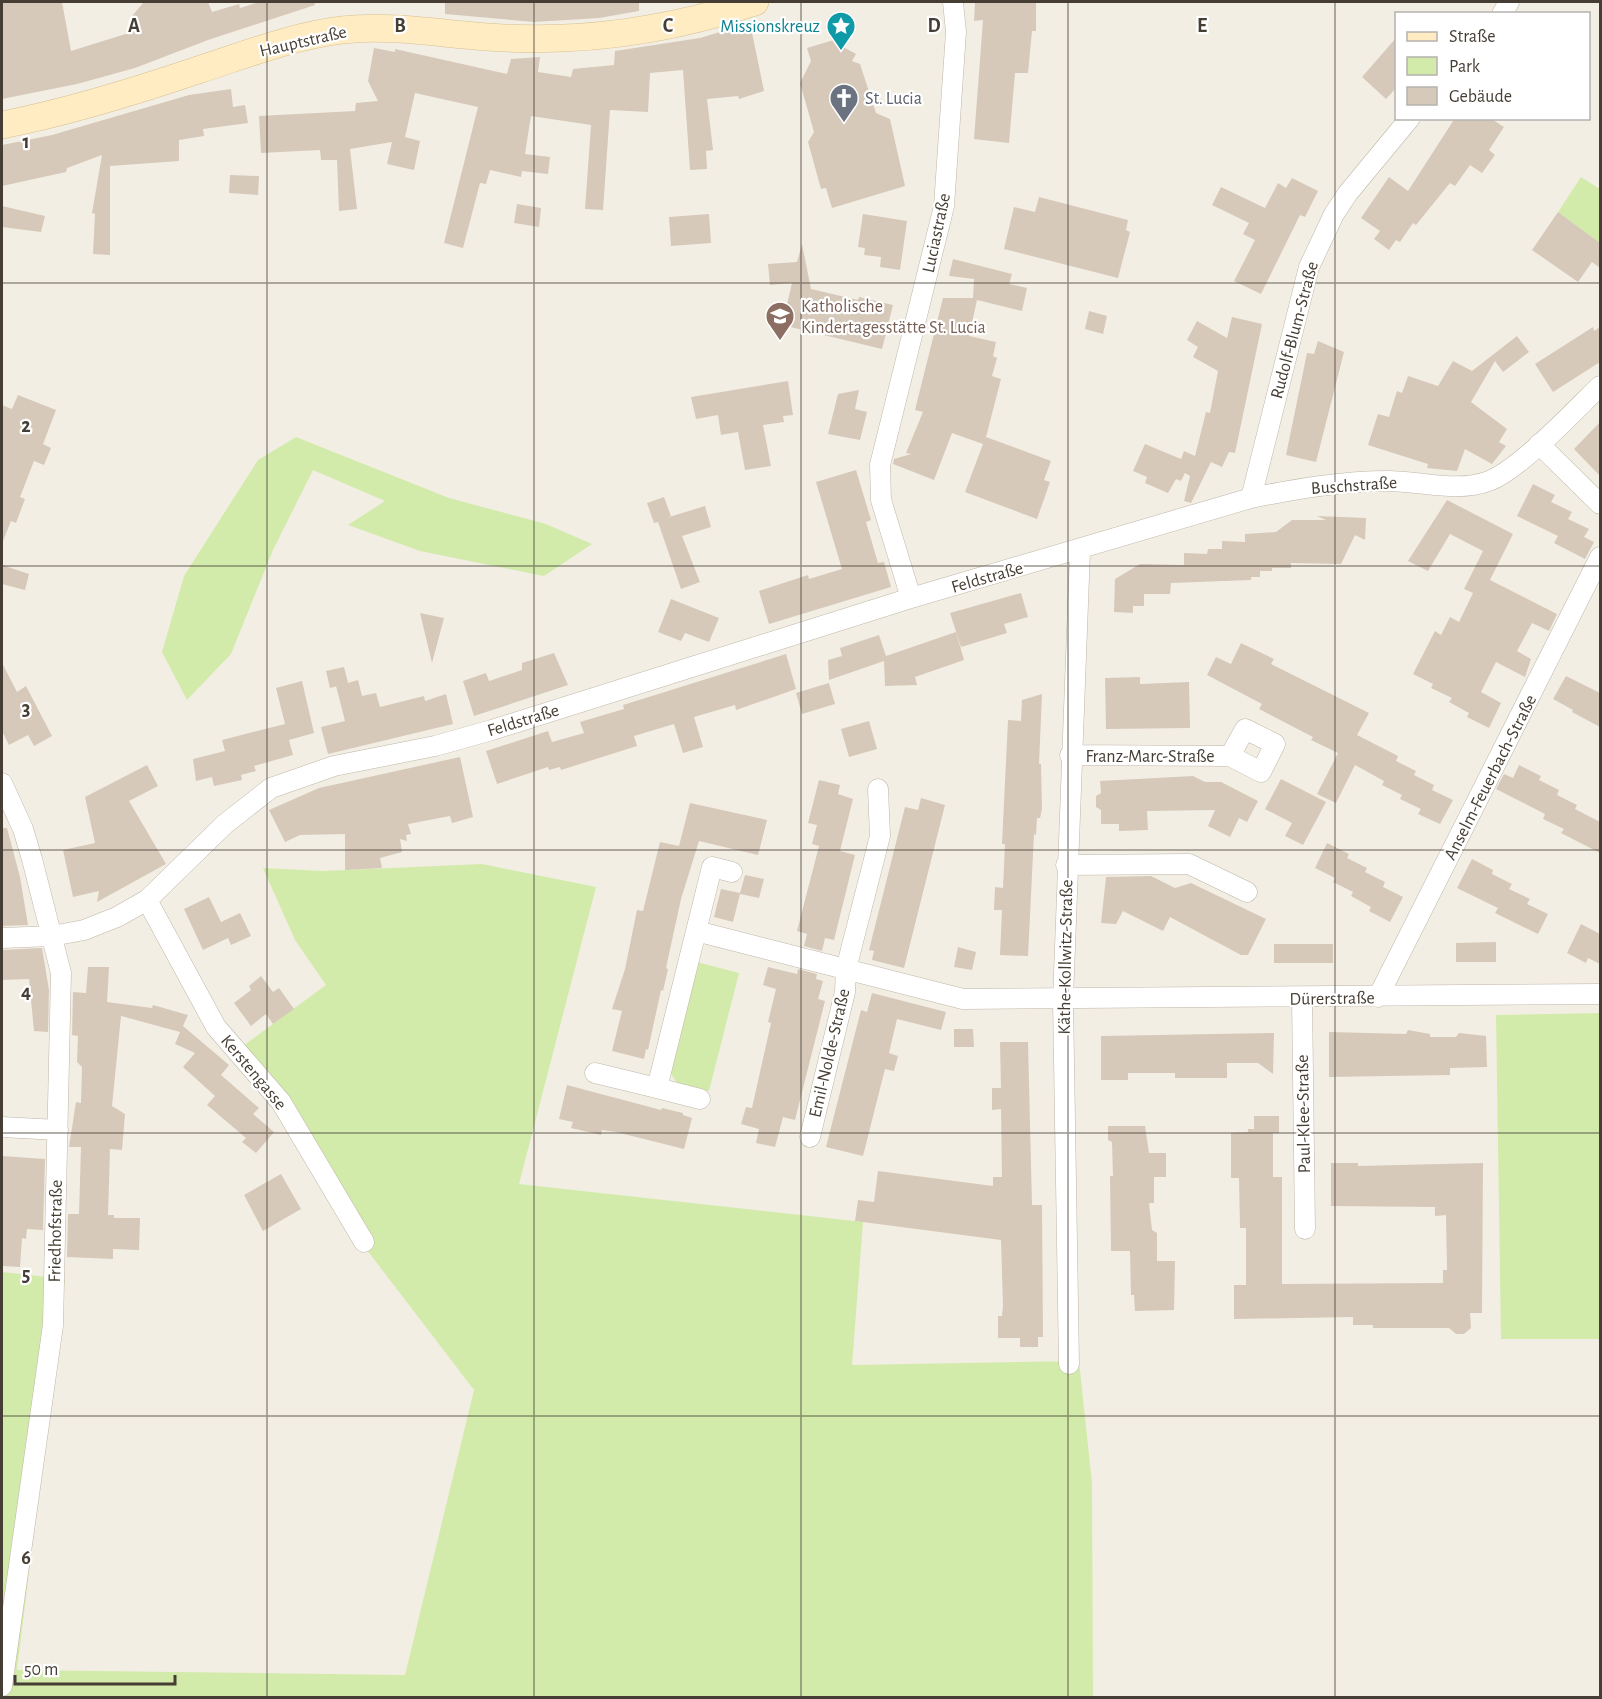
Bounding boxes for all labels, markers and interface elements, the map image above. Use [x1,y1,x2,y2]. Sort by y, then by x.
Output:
place icon: Missionskreuz [825,10,857,52]
legend [1395,12,1590,120]
text: A [128,16,140,36]
text: B [394,16,406,36]
text: C [663,16,674,36]
text: D [927,16,941,36]
text: E [1197,16,1207,36]
place label: Missionskreuz [720,18,820,36]
street label: Hauptstraße [258,23,349,61]
text: Straße [1449,28,1495,46]
text: Park [1449,58,1481,76]
church icon: St. Lucia [828,82,860,124]
text: Gebäude [1449,88,1512,106]
place label: St. Lucia [865,90,922,108]
text: 1 [22,132,30,152]
street label: Luciastraße [920,192,954,275]
street label: Rudolf-Blum-Straße [1268,260,1322,401]
place label: Katholische Kindertagesstätte St. Lucia [801,298,986,337]
school or university icon: Katholische Kindertagesstätte St. Lucia [764,300,796,342]
text: 2 [21,416,31,436]
street label: Buschstraße [1310,474,1398,498]
street label: Feldstraße [949,559,1025,597]
street label: Anselm-Feuerbach-Straße [1441,692,1540,863]
text: 3 [22,699,30,719]
street label: Feldstraße [485,702,561,740]
street label: Franz-Marc-Straße [1085,748,1215,766]
street label: Käthe-Kollwitz-Straße [1056,879,1076,1035]
text: 4 [21,982,31,1002]
street label: Emil-Nolde-Straße [806,987,854,1119]
street label: Dürerstraße [1289,989,1375,1009]
street label: Kerstengasse [217,1032,290,1114]
street label: Paul-Klee-Straße [1294,1054,1314,1173]
street label: Friedhofstraße [46,1179,66,1283]
text: 5 [22,1265,30,1285]
text: 6 [21,1548,31,1568]
scale bar [15,1648,176,1686]
text: 50 m [24,1661,58,1679]

